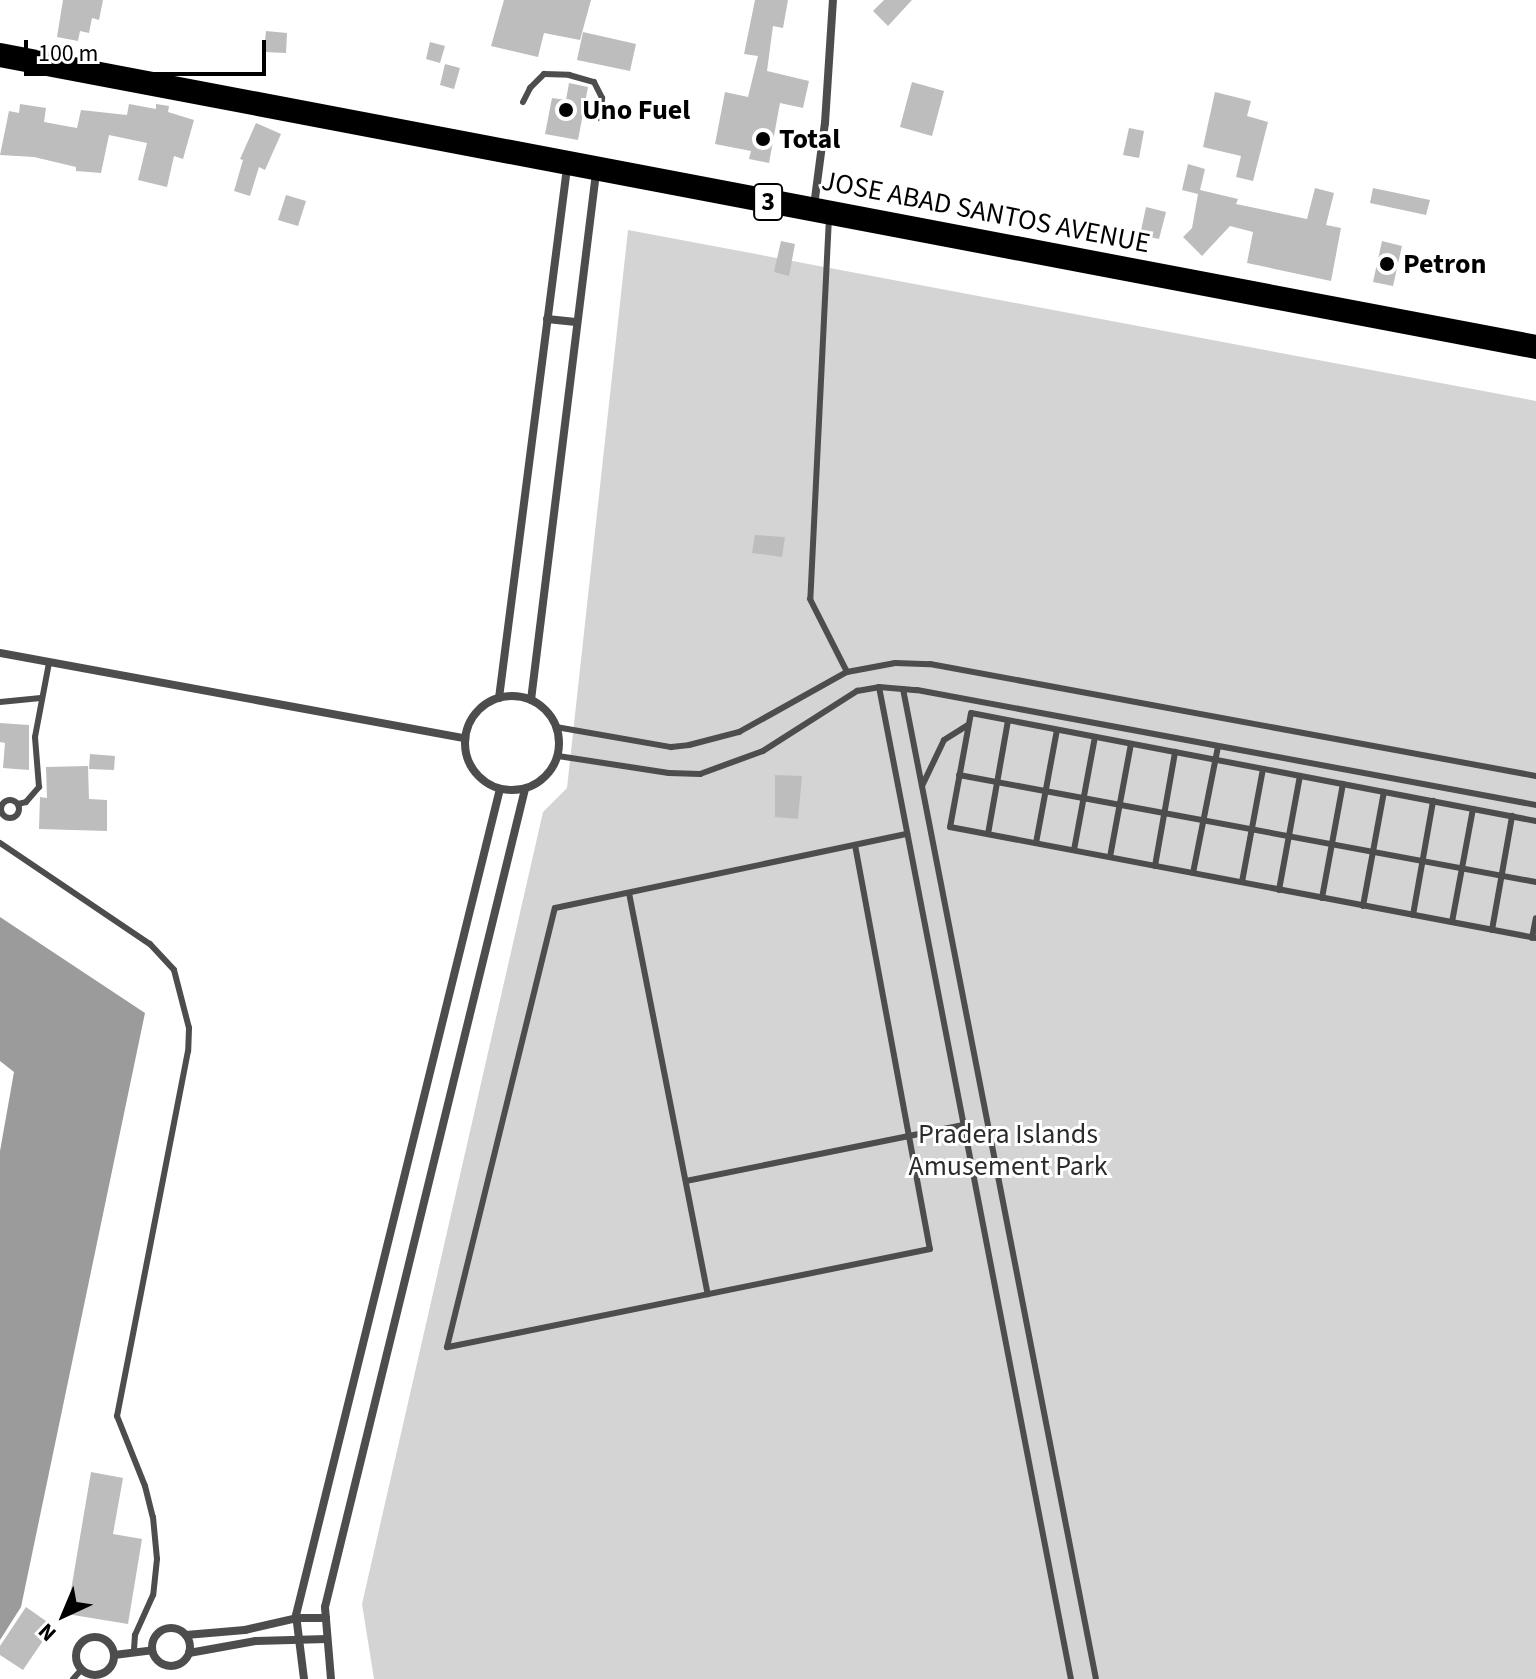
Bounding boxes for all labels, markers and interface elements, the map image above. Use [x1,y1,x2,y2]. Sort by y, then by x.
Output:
scale bar [28,24,270,74]
text: 100 m [38,36,98,71]
place label: Uno Fuel [582,93,690,127]
marker: Uno Fuel [557,101,575,119]
place label: Total [779,122,840,156]
marker: Total [754,130,772,148]
street label: JOSE ABAD SANTOS AVENUE [819,164,1153,260]
road number: 3 [752,180,784,224]
place label: Petron [1403,247,1486,281]
marker: Petron [1378,255,1396,273]
park label: Pradera Islands Amusement Park [908,1117,1108,1183]
north arrow [24,1575,104,1655]
text: N [31,1616,64,1649]

